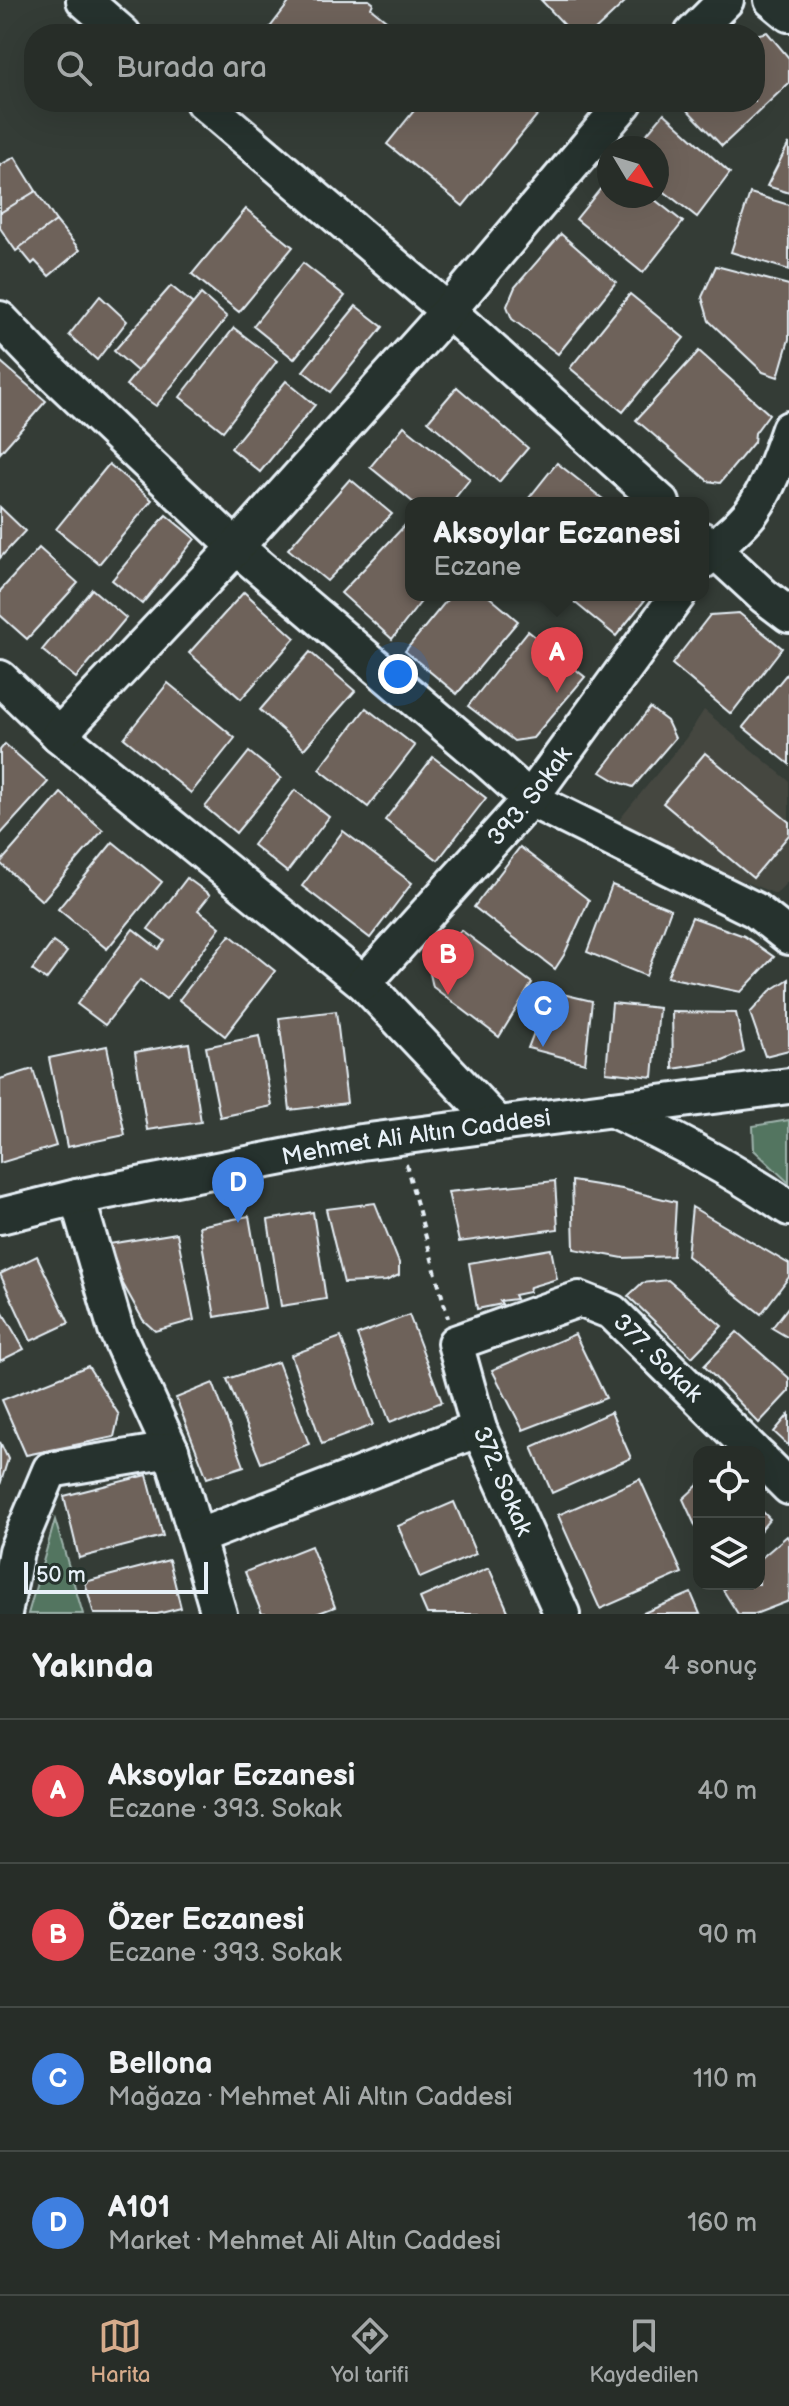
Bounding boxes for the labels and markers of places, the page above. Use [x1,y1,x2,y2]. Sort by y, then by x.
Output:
pin: A [531,627,583,693]
pin: B [422,929,474,995]
pin: C [517,981,569,1047]
pin: D [212,1157,264,1223]

